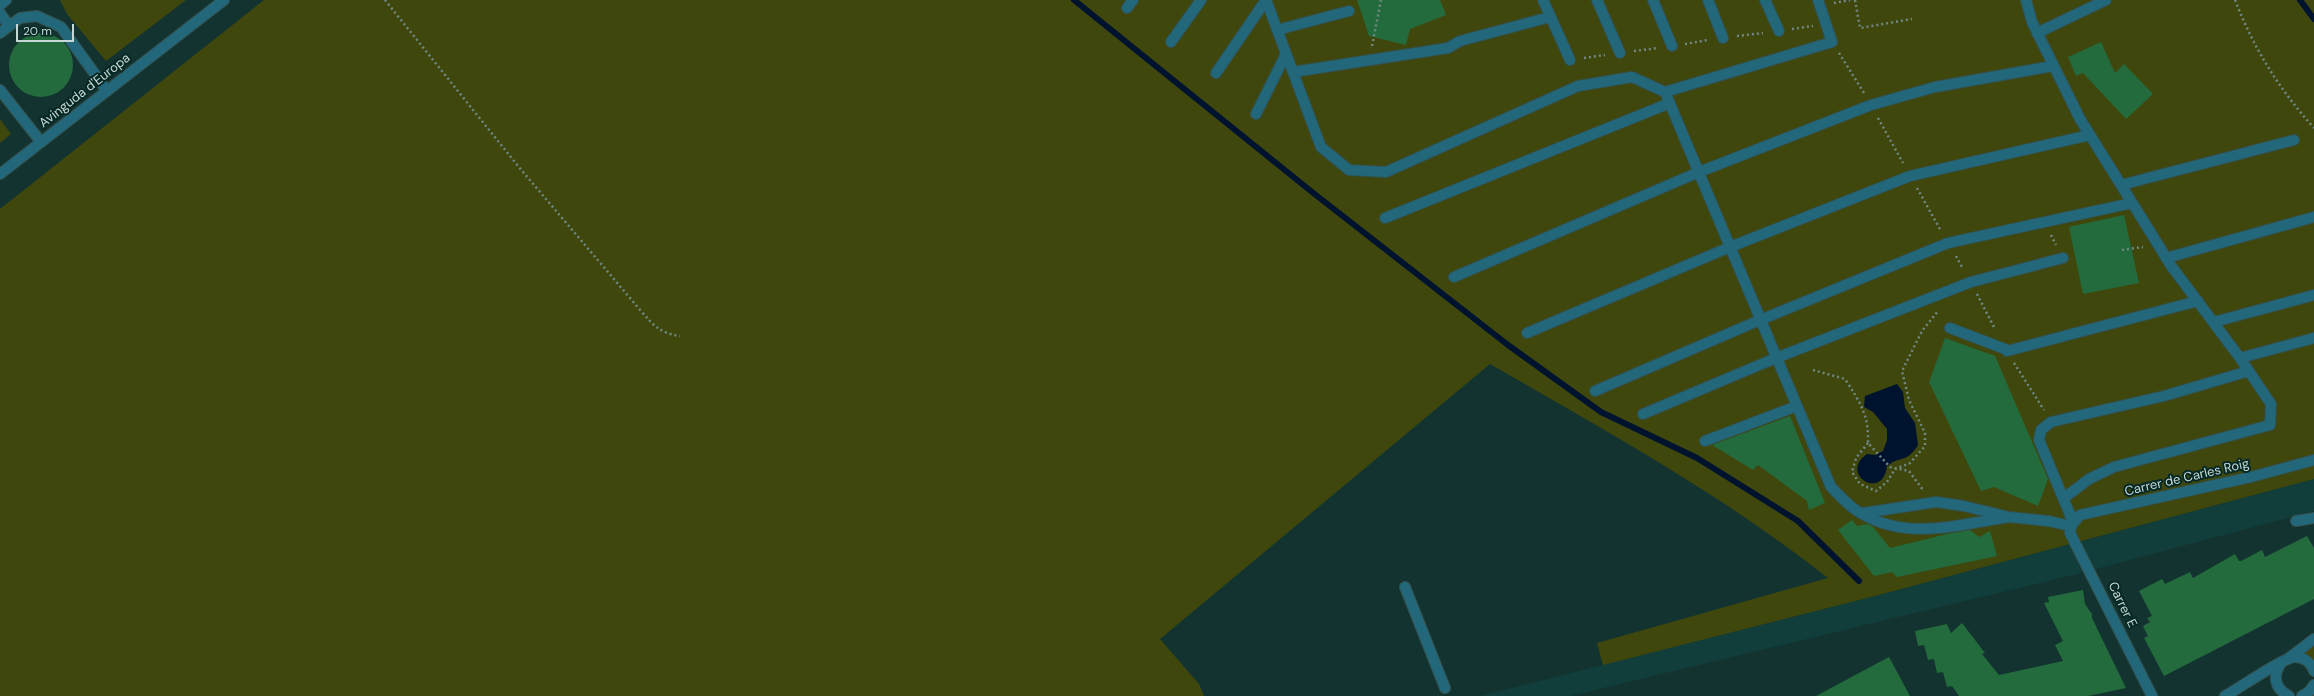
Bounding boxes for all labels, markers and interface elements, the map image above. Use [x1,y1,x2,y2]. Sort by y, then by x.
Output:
scale bar [18,16,76,42]
text: 20 m [23,23,52,39]
street label: Avinguda d'Europa [36,51,134,131]
street label: Carrer de Carles Roig [2123,456,2251,500]
street label: Carrer E [2104,580,2140,630]

